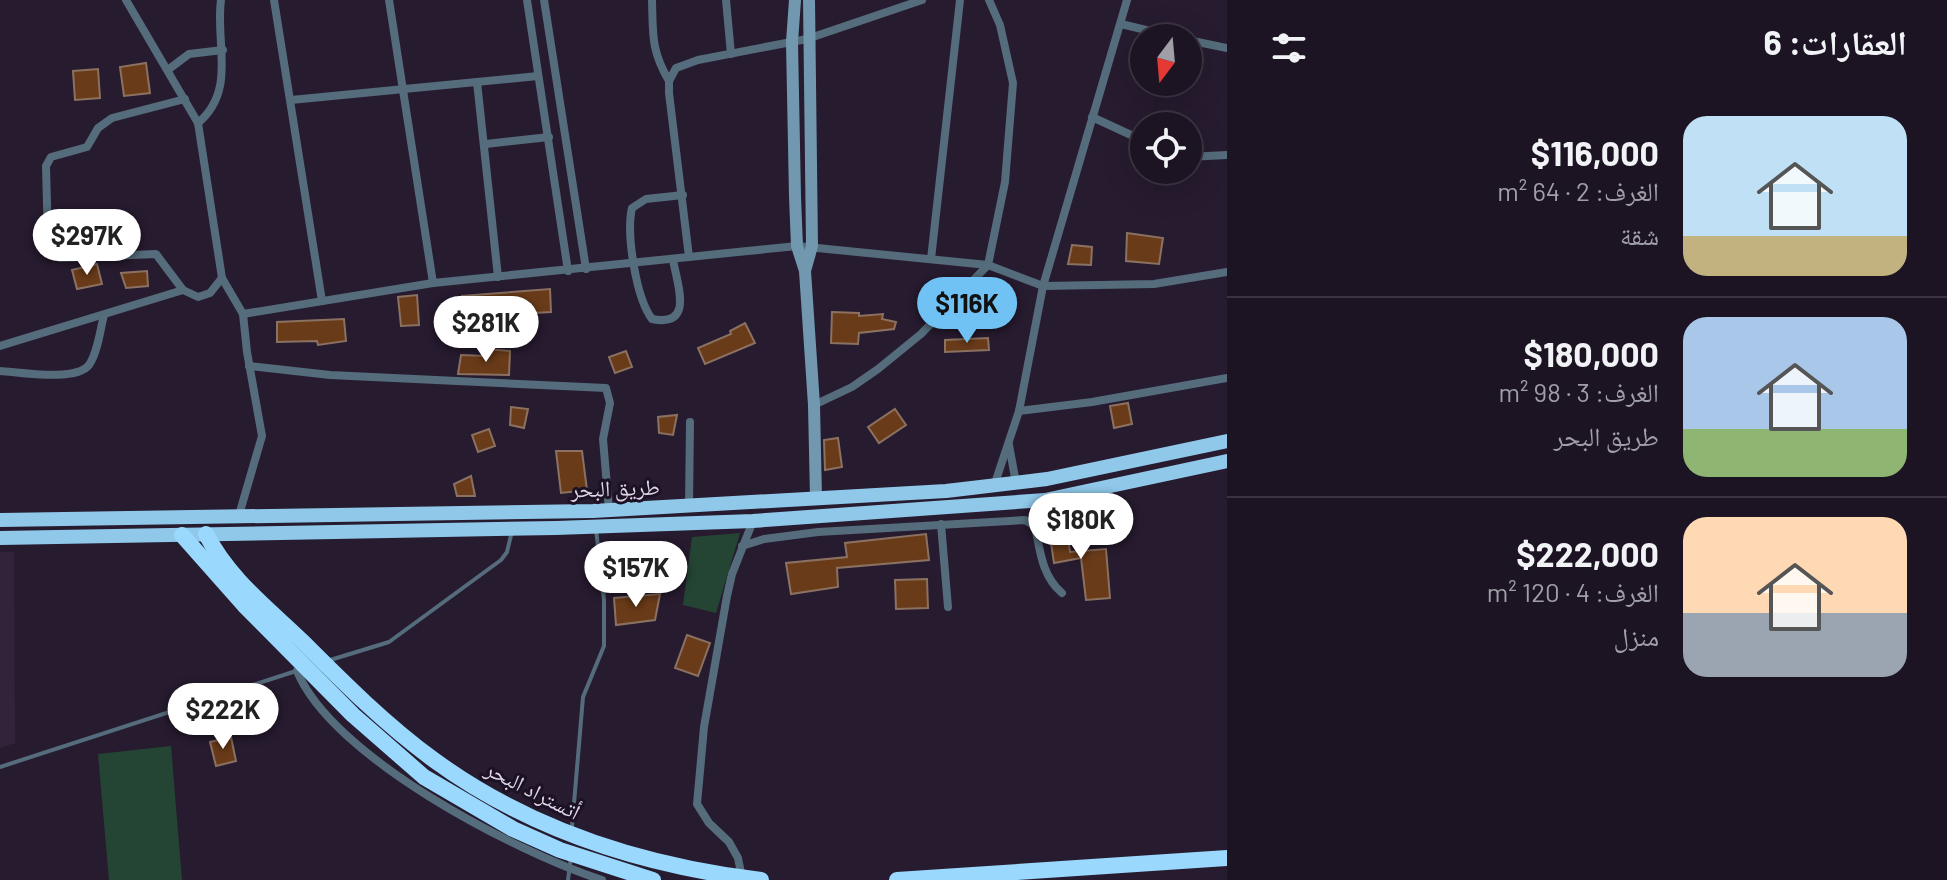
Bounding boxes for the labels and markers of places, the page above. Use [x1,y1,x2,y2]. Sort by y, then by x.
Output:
pin: $297K [31,209,143,277]
pin: $116K [911,277,1023,345]
pin: $281K [430,296,542,364]
pin: $180K [1025,493,1137,561]
pin: $157K [580,541,692,609]
pin: $222K [167,683,279,751]

